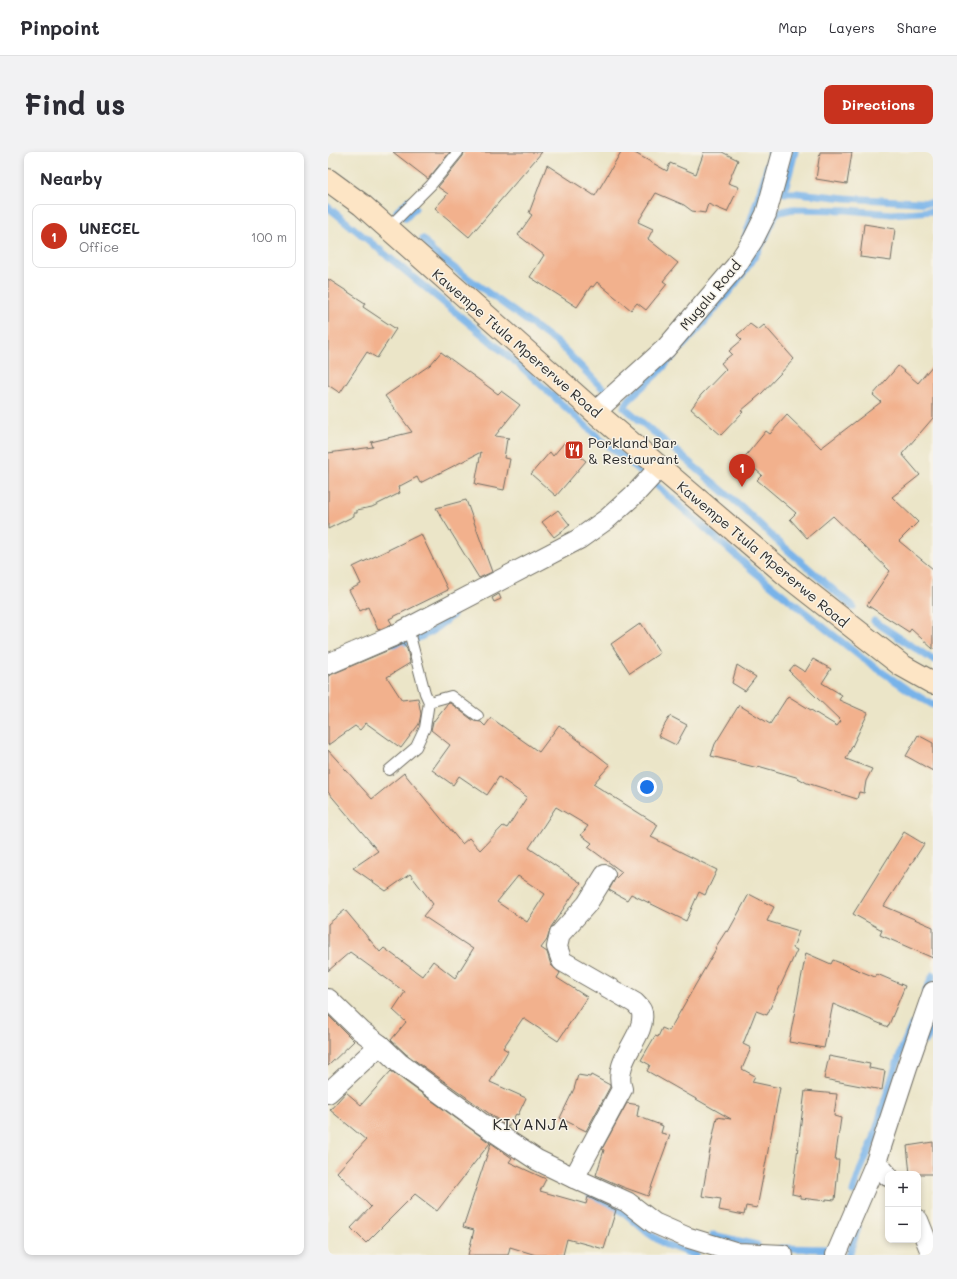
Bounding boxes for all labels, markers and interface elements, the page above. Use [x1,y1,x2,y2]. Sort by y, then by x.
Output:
text: Pinpoint [20,15,100,40]
text: Map [778,18,807,37]
text: Layers [829,18,875,37]
text: Share [897,18,937,37]
button: Directions [824,85,933,124]
text: Find us [24,86,125,122]
text: Nearby [40,167,102,189]
text: UNECEL [79,218,140,238]
text: 1 [51,228,57,245]
text: 100 m [251,228,287,245]
text: Office [79,238,119,255]
street label: Mugalu Road [675,256,745,334]
street label: Kawempe Ttula Mpererwe Road [428,264,606,422]
place label: Porkland Bar & Restaurant [588,433,679,468]
restaurant icon: Porkland Bar & Restaurant [563,439,585,461]
pin: 1 [729,454,755,487]
street label: Kawempe Ttula Mpererwe Road [673,477,853,631]
your location [637,777,657,797]
district label: KIYANJA [493,1113,569,1134]
map controls [885,1171,921,1243]
button: + [885,1171,921,1207]
button: − [885,1207,921,1243]

